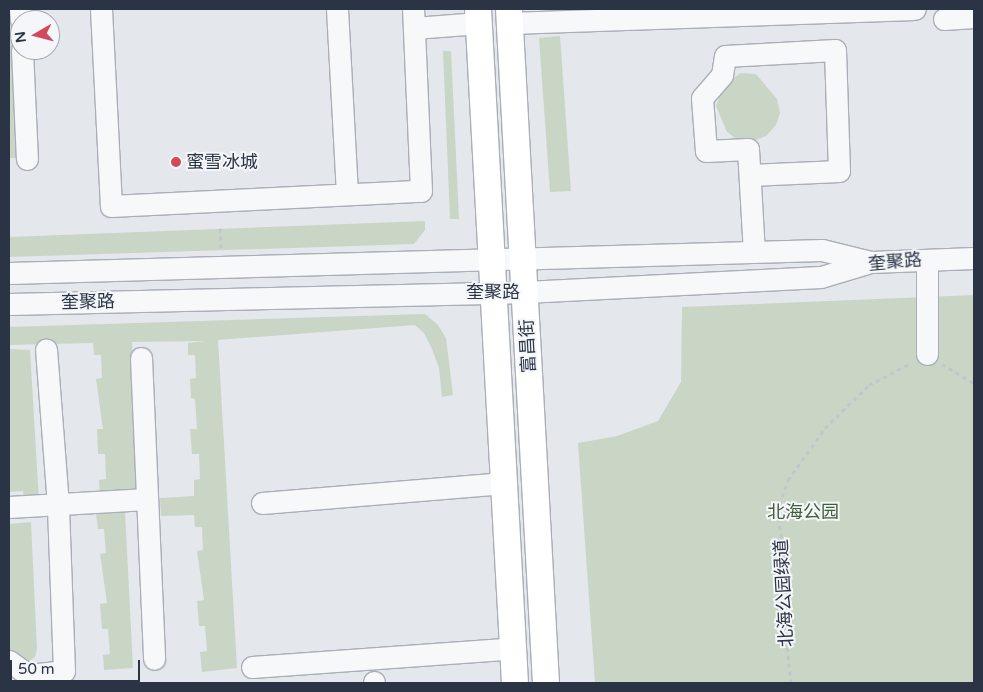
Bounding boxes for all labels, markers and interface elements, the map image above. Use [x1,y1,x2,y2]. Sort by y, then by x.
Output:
north arrow [10,10,60,60]
text: N [11,30,30,44]
place label: 蜜雪冰城 [186,151,258,173]
marker: 蜜雪冰城 [170,156,182,168]
street label: 奎聚路 [867,249,923,275]
street label: 奎聚路 [466,281,520,303]
street label: 奎聚路 [61,291,115,313]
street label: 富昌街 [516,318,540,374]
park label: 北海公园 [767,501,839,523]
street label: 北海公园绿道 [770,539,798,647]
scale bar [12,650,142,682]
text: 50 m [18,660,55,678]

